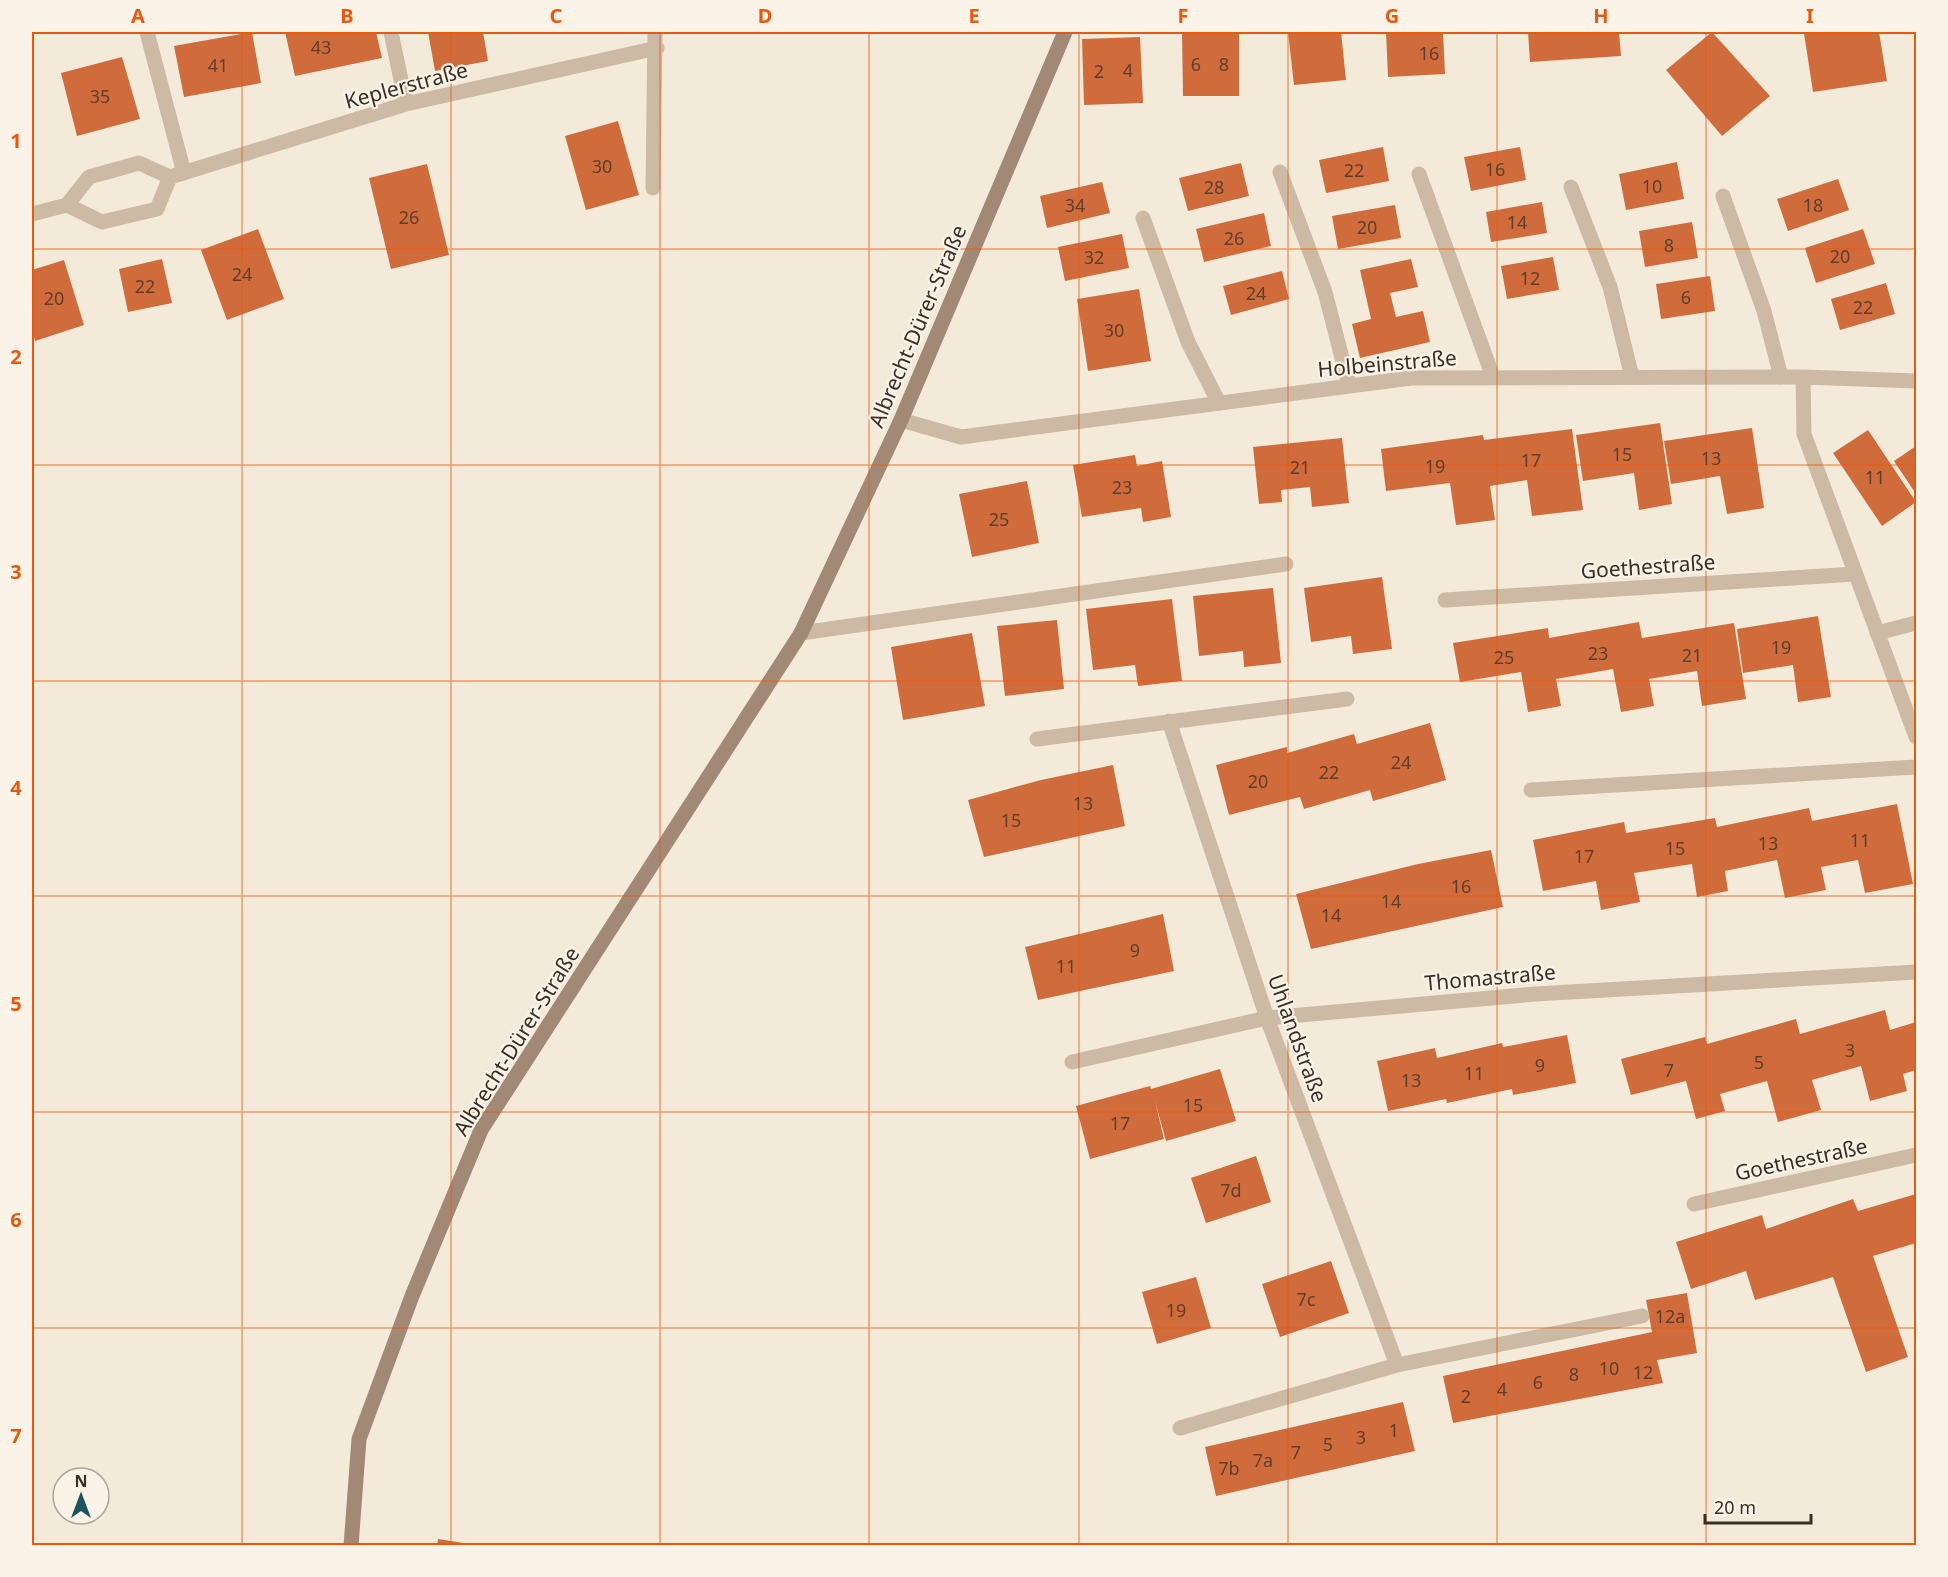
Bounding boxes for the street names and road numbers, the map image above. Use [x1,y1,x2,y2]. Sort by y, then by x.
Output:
street label: Keplerstraße [341,55,471,115]
street label: Albrecht-Dürer-Straße [862,221,972,431]
street label: Holbeinstraße [1316,343,1458,383]
street label: Goethestraße [1580,547,1716,585]
street label: Albrecht-Dürer-Straße [447,941,585,1141]
street label: Thomastraße [1423,957,1557,997]
street label: Uhlandstraße [1262,970,1334,1106]
street label: Goethestraße [1732,1131,1870,1187]

